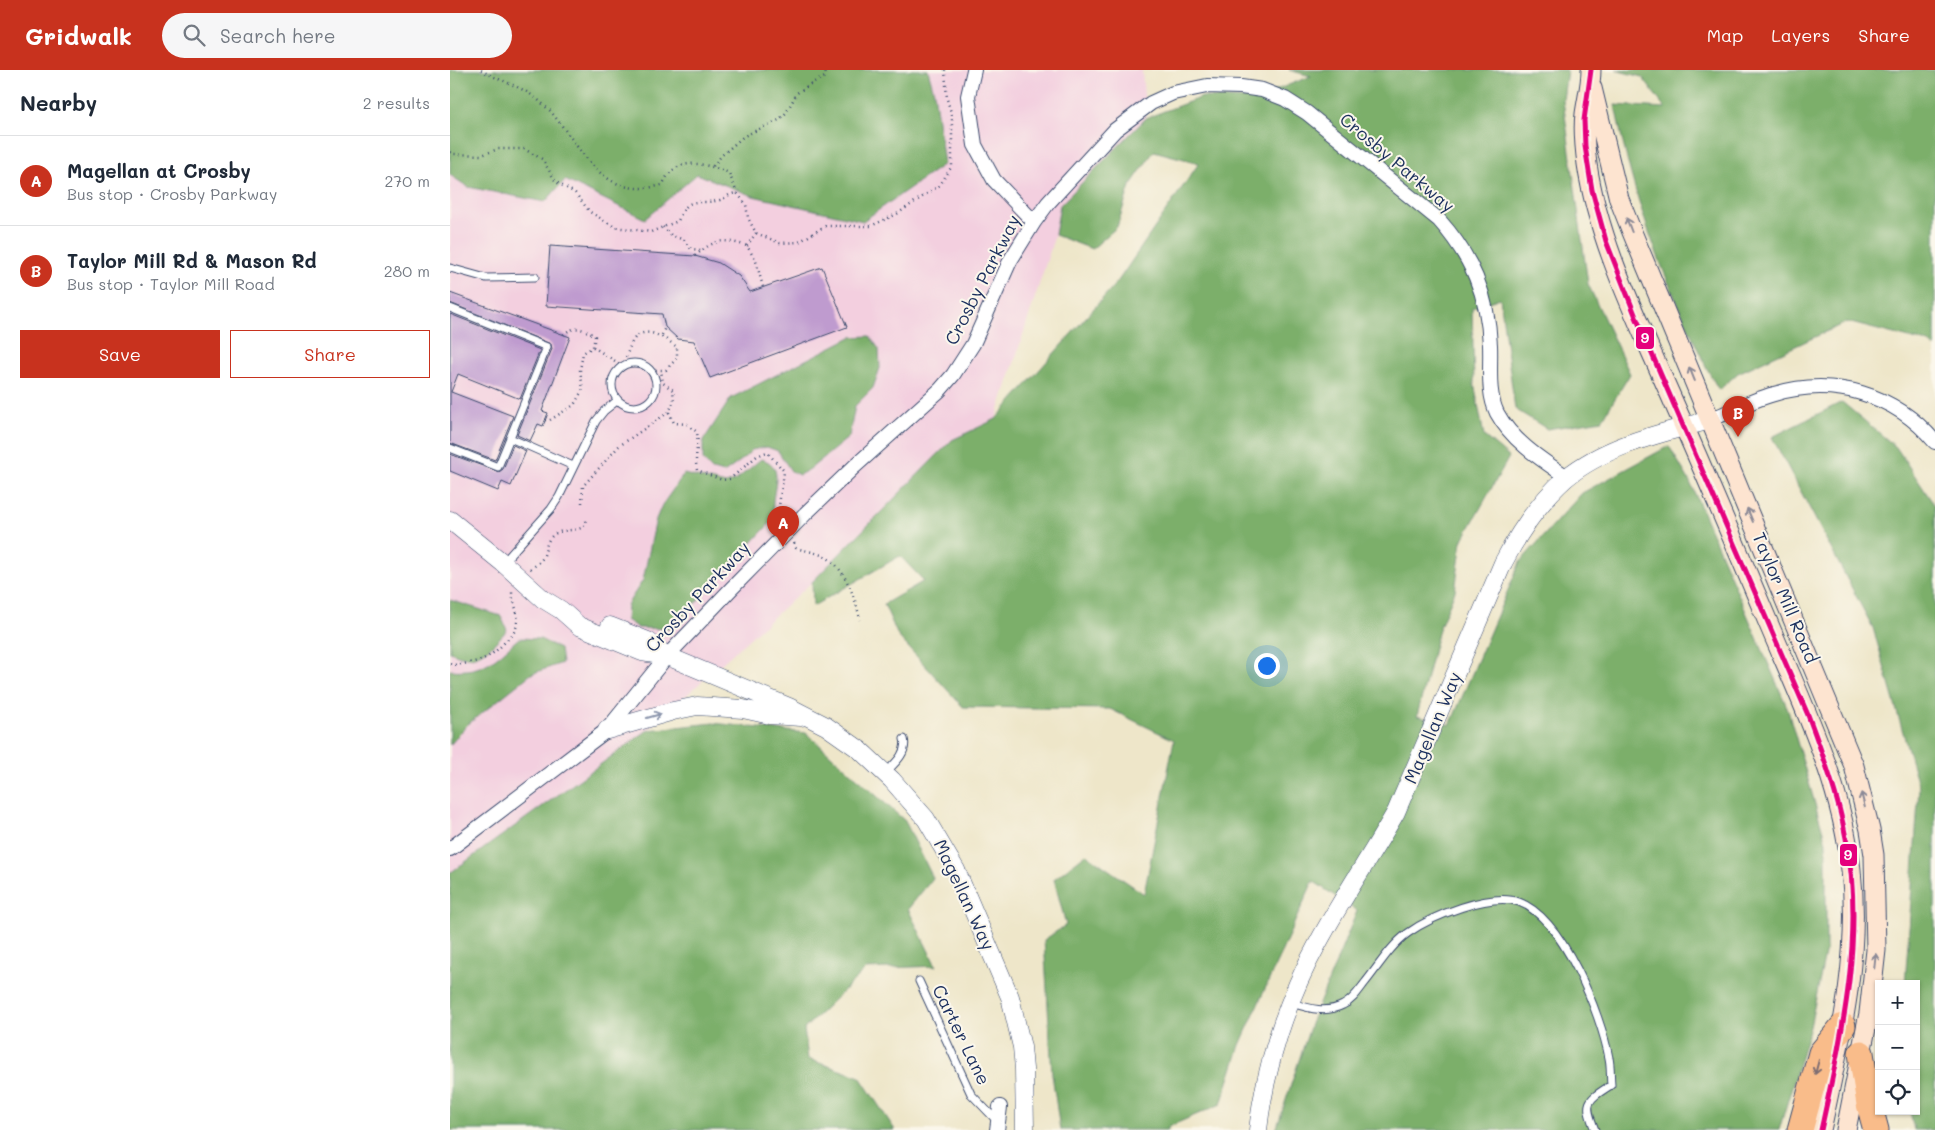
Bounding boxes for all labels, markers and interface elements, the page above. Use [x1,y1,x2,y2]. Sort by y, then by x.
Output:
search box [162,13,512,58]
text: Gridwalk [25,20,132,51]
icon: search [180,21,208,49]
text: Search here [220,23,336,48]
text: Map [1707,23,1743,47]
text: Layers [1771,23,1830,47]
text: Share [1858,23,1910,47]
text: Nearby [20,89,97,116]
text: 2 results [363,92,430,113]
street label: Crosby Parkway [1335,107,1460,217]
text: Magellan at Crosby [67,158,251,183]
text: A [30,170,42,191]
text: 270 m [384,170,430,191]
text: Bus stop · Crosby Parkway [67,183,277,204]
street label: Crosby Parkway [939,210,1025,349]
one-way arrow [1624,217,1633,233]
text: Taylor Mill Rd & Mason Rd [67,248,317,273]
text: B [31,260,41,281]
text: 280 m [384,260,430,281]
text: Bus stop · Taylor Mill Road [67,273,275,294]
line badge: 9 [1635,326,1655,350]
text: 9 [1641,328,1650,347]
button: Save [20,330,220,378]
button: Share [230,330,430,378]
one-way arrow [1687,367,1696,383]
pin: B [1722,396,1754,437]
pin: A [767,506,799,547]
one-way arrow [1745,508,1755,523]
street label: Taylor Mill Road [1747,528,1824,667]
street label: Crosby Parkway [640,536,755,657]
your location [1254,653,1280,679]
street label: Magellan Way [1398,668,1466,787]
one-way arrow [645,711,661,721]
one-way arrow [1858,793,1867,809]
street label: Magellan Way [929,835,1001,954]
line badge: 9 [1839,843,1858,867]
text: 9 [1844,845,1853,864]
one-way arrow [1870,954,1880,970]
street label: Carter Lane [927,980,997,1089]
map controls [1875,980,1920,1115]
button: + [1875,980,1920,1025]
button: − [1875,1025,1920,1070]
one-way arrow [1812,1058,1822,1074]
button: locate [1875,1070,1920,1115]

